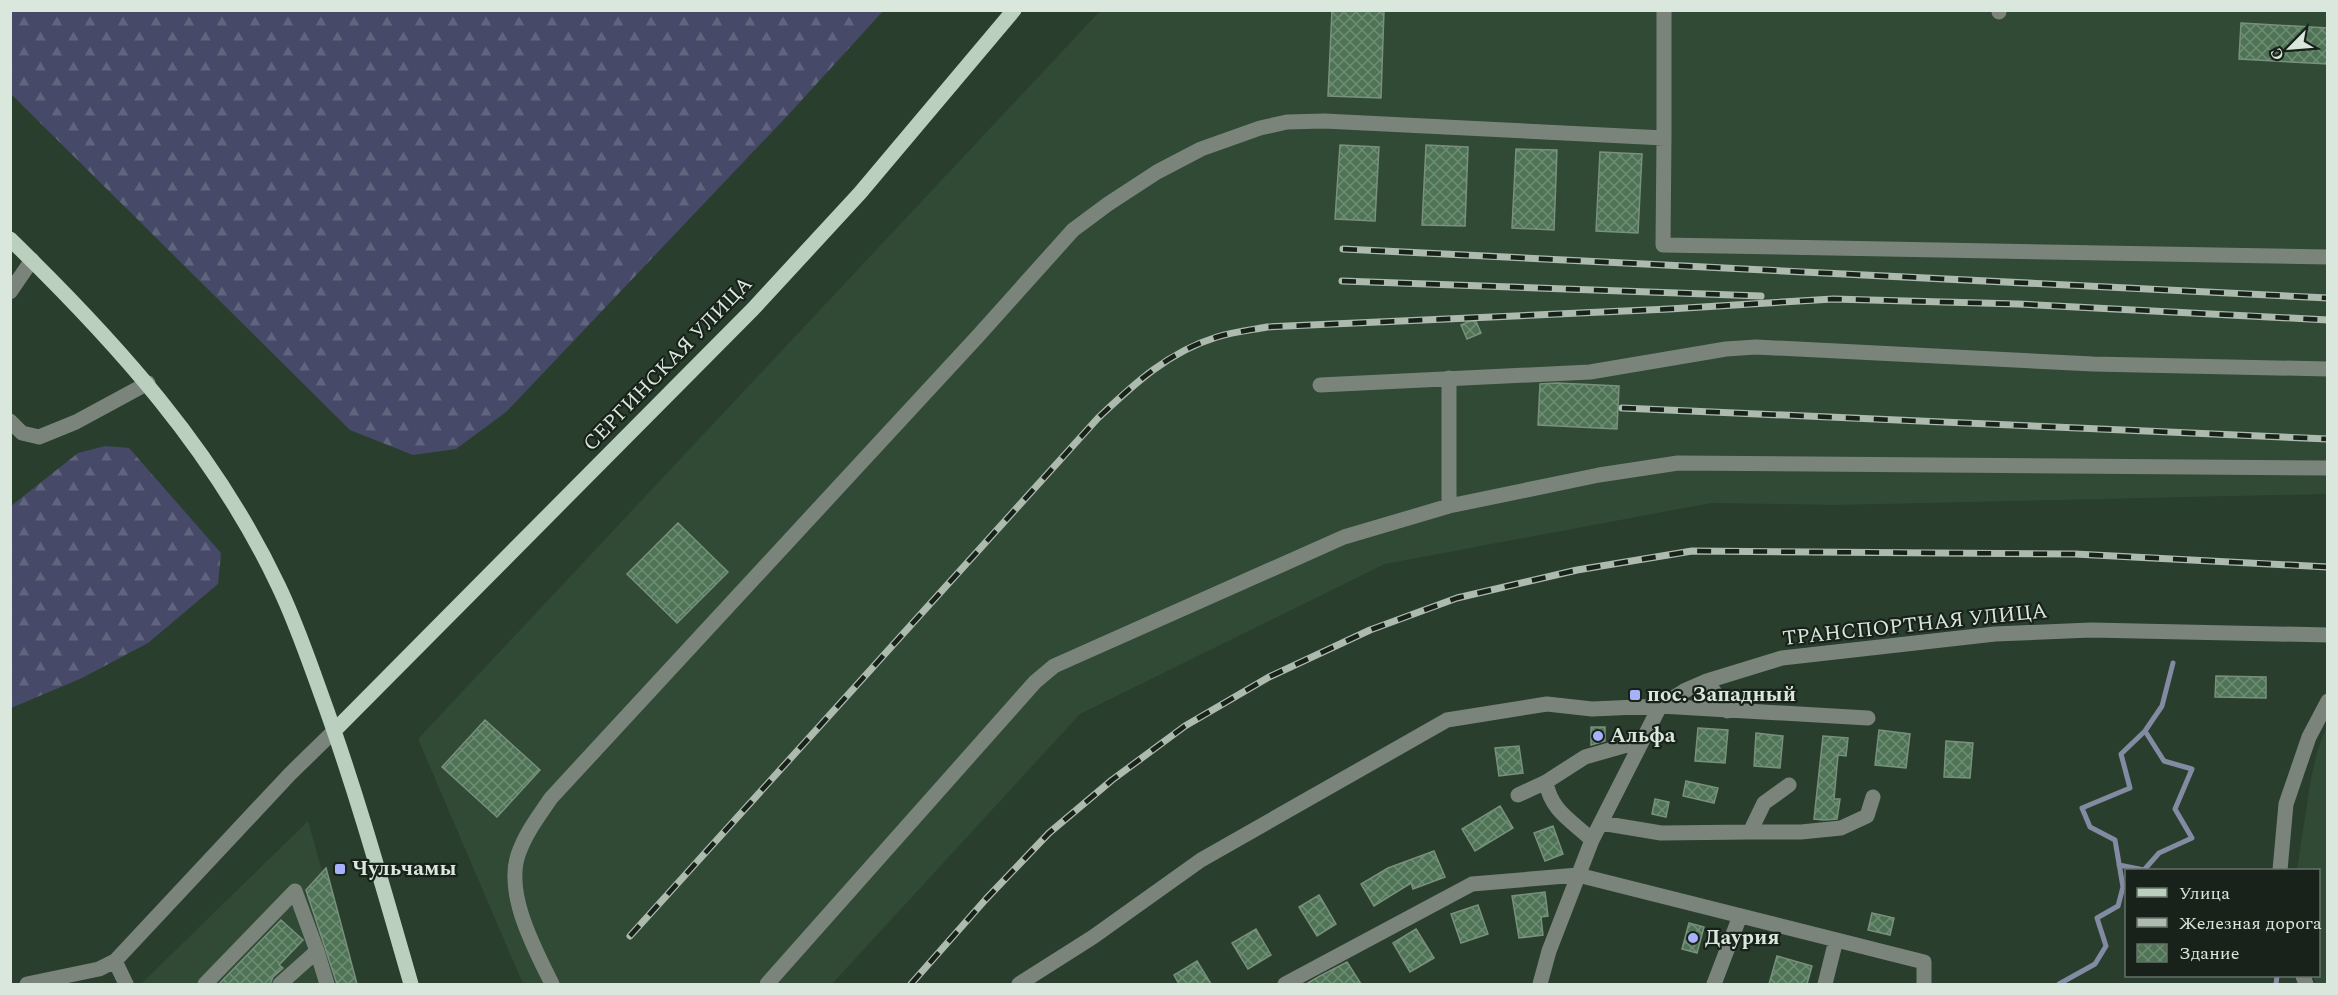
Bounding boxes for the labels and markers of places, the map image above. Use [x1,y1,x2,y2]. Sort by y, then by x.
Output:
place label: пос. Западный [1647,679,1796,711]
marker: пос. Западный [1628,688,1642,702]
place label: Альфа [1610,720,1676,752]
marker: Альфа [1591,729,1605,743]
place label: Чульчамы [352,853,457,885]
marker: Чульчамы [333,862,347,876]
place label: Даурия [1705,922,1780,954]
marker: Даурия [1686,931,1700,945]

